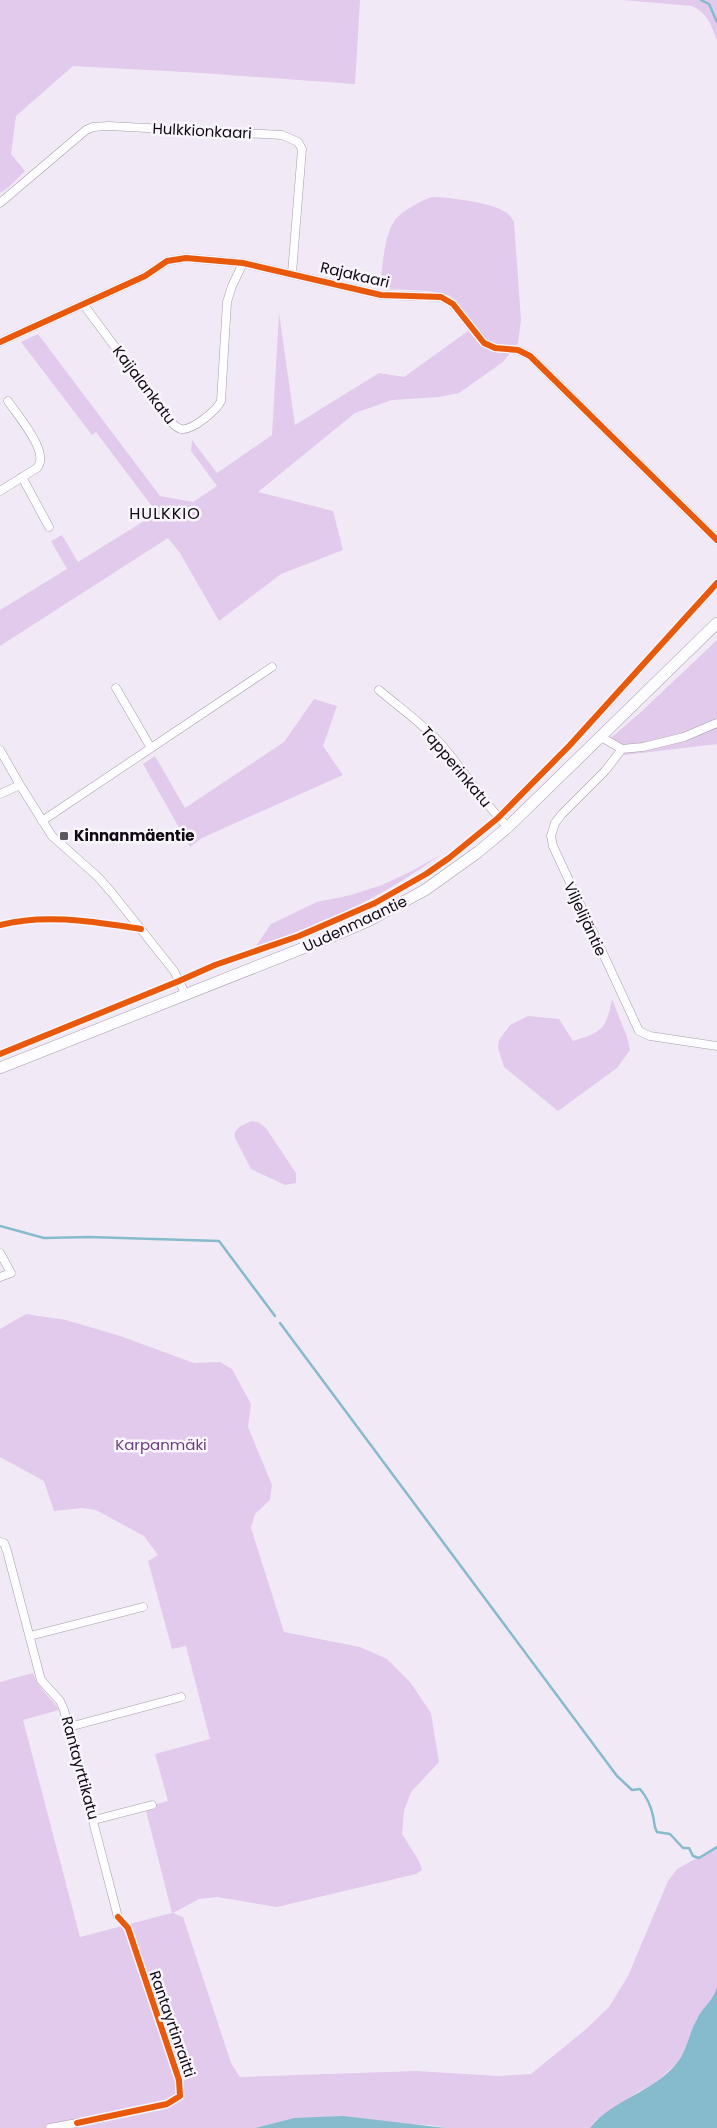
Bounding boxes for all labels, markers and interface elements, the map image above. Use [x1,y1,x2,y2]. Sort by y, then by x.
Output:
street label: Hulkkionkaari [152,117,252,144]
street label: Rajakaari [318,256,392,293]
street label: Kaijalankatu [108,341,181,428]
district label: HULKKIO [129,502,201,525]
street label: Tapperinkatu [416,722,496,812]
place label: Kinnanmäentie [74,825,195,846]
marker: Kinnanmäentie [58,830,70,842]
street label: Viljelijäntie [559,878,612,959]
street label: Uudenmaantie [299,890,410,957]
park label: Karpanmäki [115,1434,207,1455]
street label: Rantayrttikatu [57,1714,104,1822]
street label: Rantayrtinraitti [144,1968,201,2080]

